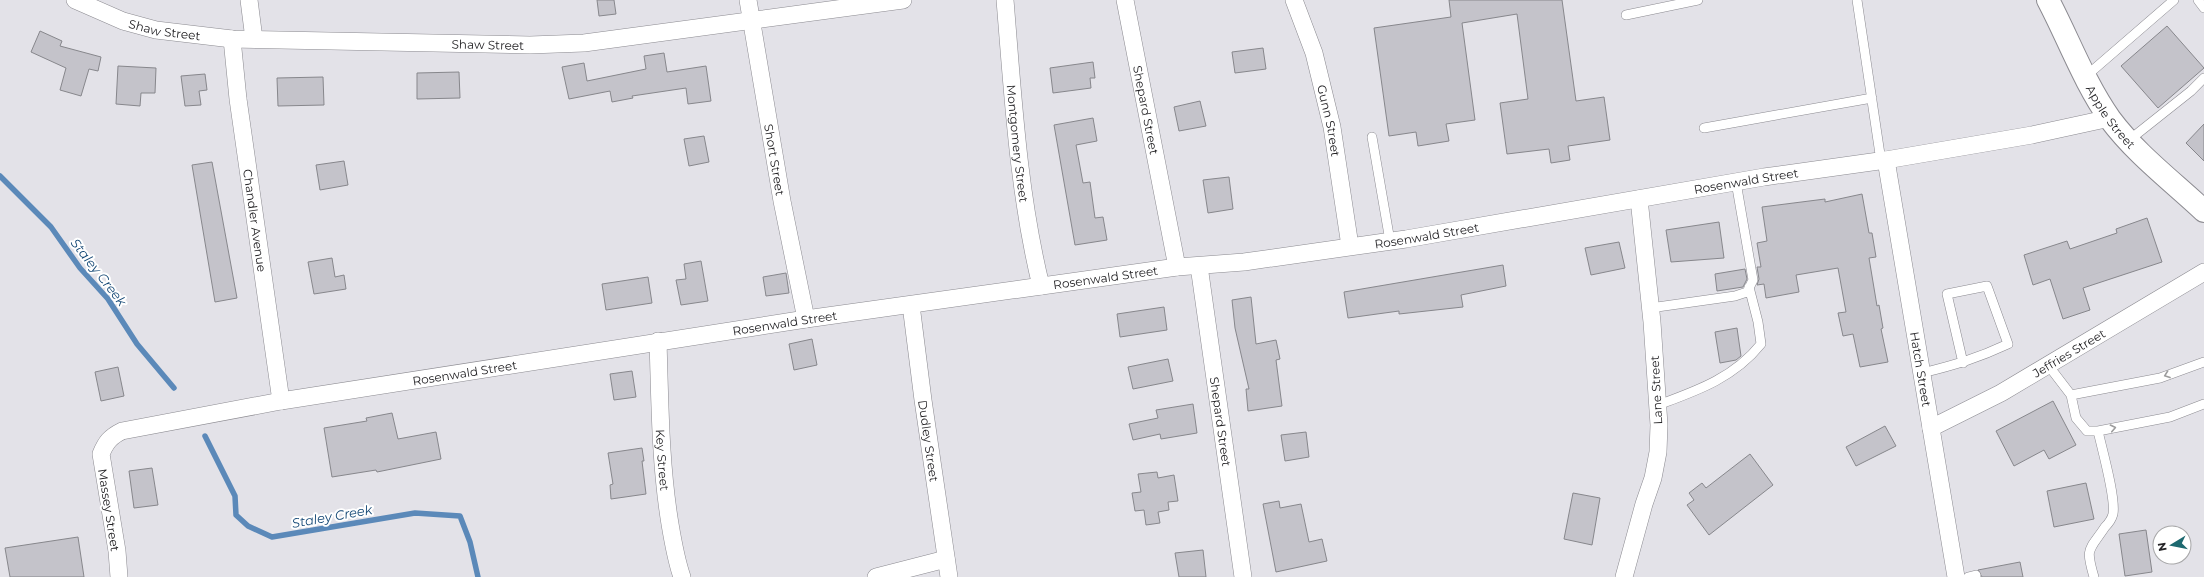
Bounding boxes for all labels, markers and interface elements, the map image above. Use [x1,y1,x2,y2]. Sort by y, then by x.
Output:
street label: Shaw Street [127,15,201,43]
street label: Shaw Street [451,36,524,52]
street label: Shepard Street [1130,64,1162,156]
street label: Apple Street [2083,82,2139,152]
street label: Gunn Street [1314,83,1344,158]
street label: Montgomery Street [1004,84,1032,203]
street label: Short Street [762,123,788,197]
street label: Rosenwald Street [1693,165,1799,197]
street label: Chandler Avenue [241,168,270,273]
street label: Rosenwald Street [1373,219,1480,251]
water label: Staley Creek [68,235,131,310]
street label: Rosenwald Street [1052,262,1159,292]
street label: Rosenwald Street [731,307,838,338]
street label: Jeffries Street [2029,325,2108,381]
street label: Hatch Street [1907,330,1935,408]
street label: Lane Street [1647,355,1665,425]
street label: Rosenwald Street [411,357,518,388]
one-way arrow [2164,371,2171,379]
street label: Shepard Street [1207,376,1235,467]
street label: Dudley Street [916,399,942,483]
one-way arrow [2110,424,2116,433]
street label: Key Street [653,429,673,491]
street label: Massey Street [95,468,123,552]
water label: Staley Creek [291,501,375,531]
north arrow [2152,525,2192,565]
text: N [2154,541,2170,552]

